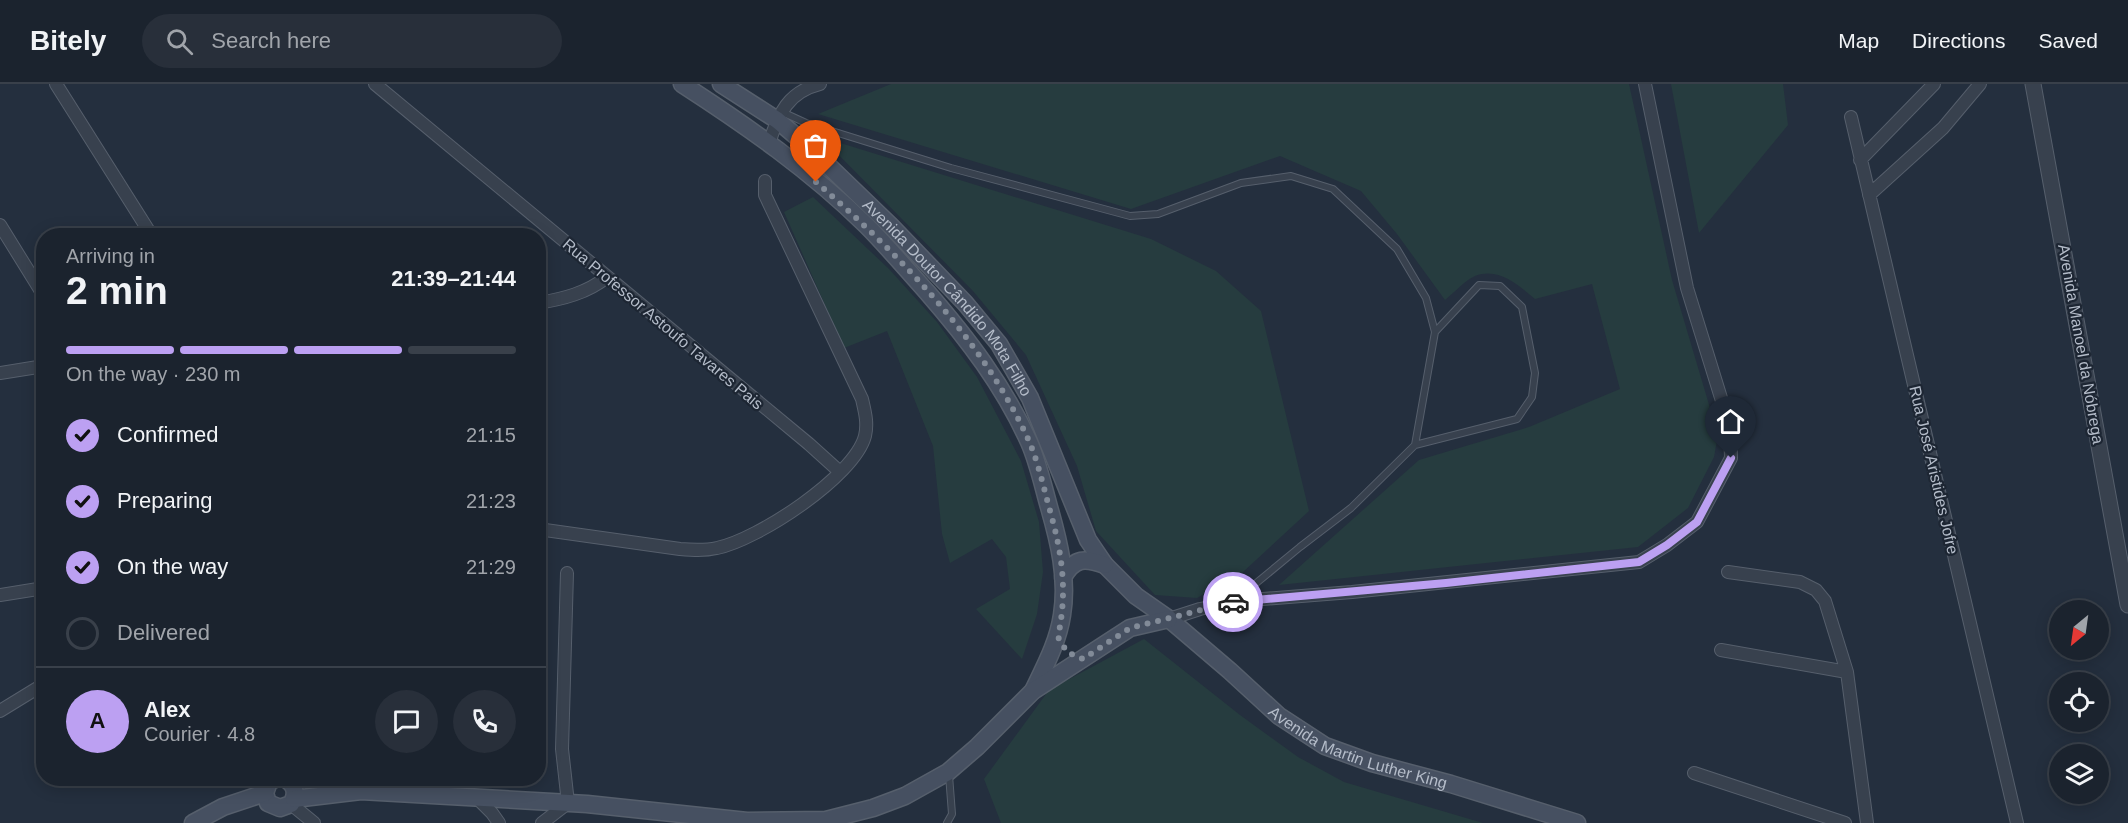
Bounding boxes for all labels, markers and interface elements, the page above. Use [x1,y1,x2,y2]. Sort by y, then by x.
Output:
search box [142,14,562,68]
text: Bitely [30,25,106,56]
icon: search [163,25,196,58]
text: Search here [211,28,331,53]
text: Map [1838,29,1879,52]
text: Directions [1912,29,2005,52]
text: Saved [2038,29,2098,52]
pin [790,120,841,182]
icon: bag [799,129,832,162]
street label: Avenida Doutor Cândido Mota Filho [860,196,1035,399]
street label: Rua Professor Astoufo Tavares Pais [560,235,766,413]
street label: Avenida Manoel da Nóbrega [2055,243,2107,445]
text: Arriving in [66,245,155,267]
text: 21:39–21:44 [391,266,516,291]
text: 2 min [66,269,168,312]
text: On the way · 230 m [66,363,241,385]
street label: Rua José Aristides Jofre [1906,384,1962,556]
pin [1705,396,1756,458]
icon: home [1714,405,1747,438]
icon: check [66,419,99,452]
text: Confirmed [117,422,218,447]
text: 21:15 [466,424,516,446]
icon: check [66,485,99,518]
text: Preparing [117,488,212,513]
text: 21:23 [466,490,516,512]
icon: check [66,551,99,584]
text: On the way [117,554,228,579]
text: 21:29 [466,556,516,578]
courier [1203,572,1263,632]
icon: car [1217,586,1250,619]
north arrow [2049,600,2109,660]
map controls [2049,600,2109,804]
text: Delivered [117,620,210,645]
button: locate [2049,672,2109,732]
button: chat [375,690,438,753]
button: phone [453,690,516,753]
text: Alex [144,697,190,722]
street label: Avenida Martin Luther King [1266,703,1449,791]
text: A [90,708,105,733]
text: Courier · 4.8 [144,723,255,745]
button: layers [2049,744,2109,804]

